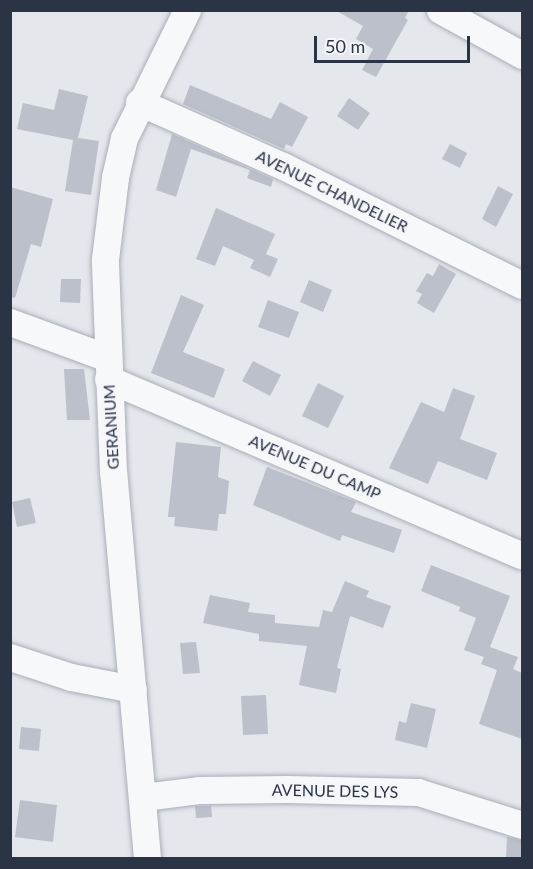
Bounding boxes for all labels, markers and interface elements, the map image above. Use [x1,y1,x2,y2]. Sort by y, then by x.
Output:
scale bar [317,24,473,62]
text: 50 m [325,35,365,57]
street label: AVENUE CHANDELIER [253,146,411,236]
street label: GERANIUM [99,384,123,470]
street label: AVENUE DU CAMP [246,431,384,503]
street label: AVENUE DES LYS [272,780,398,802]

